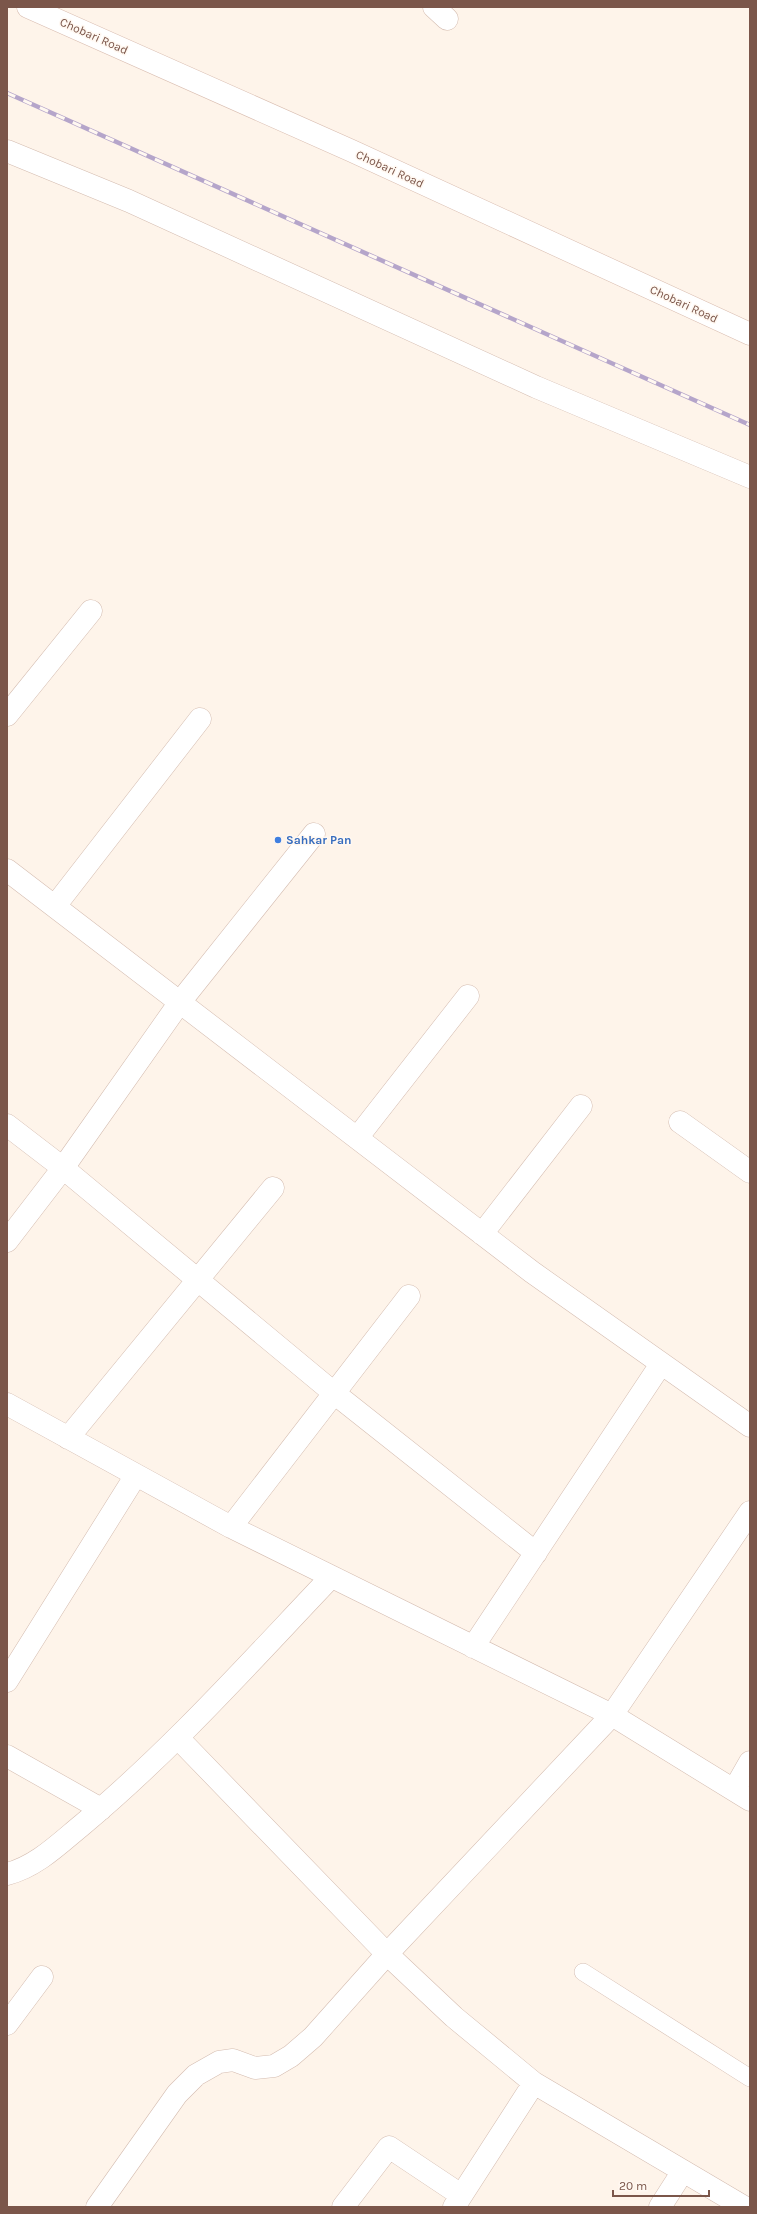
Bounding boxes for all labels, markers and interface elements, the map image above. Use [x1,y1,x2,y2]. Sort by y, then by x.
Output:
street label: Chobari Road [58,15,130,57]
street label: Chobari Road [354,147,426,191]
street label: Chobari Road [648,282,720,326]
place label: Sahkar Pan [286,833,351,847]
marker: Sahkar Pan [273,835,283,845]
scale bar [613,2172,709,2198]
text: 20 m [619,2179,647,2193]

